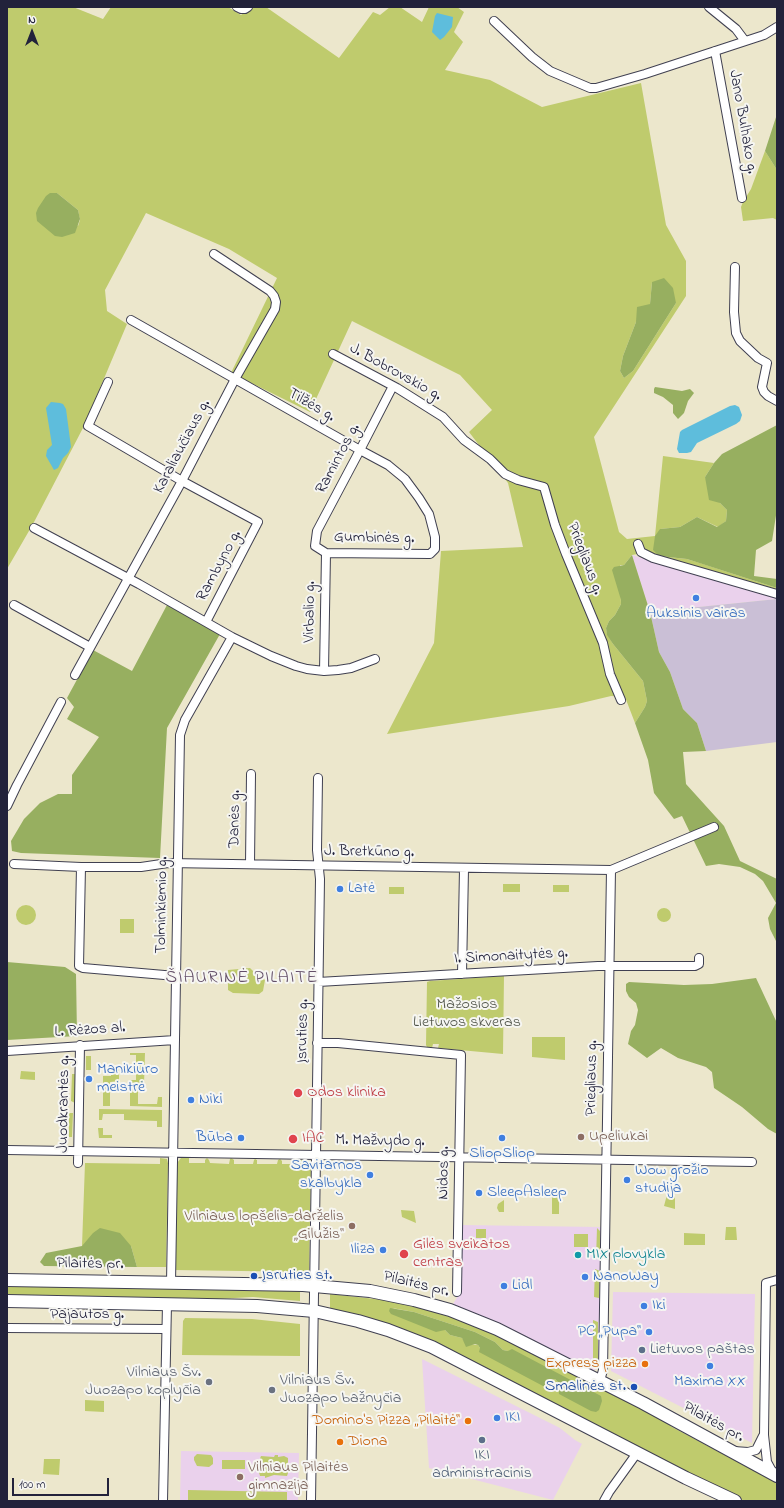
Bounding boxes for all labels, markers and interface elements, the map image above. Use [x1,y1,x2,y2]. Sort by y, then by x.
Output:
north arrow [12,12,52,52]
text: N [28,12,36,28]
street label: Jano Bulhako g. [723,69,761,175]
street label: J. Bobrovskio g. [346,340,444,406]
street label: Tilžės g. [284,385,338,427]
street label: Karaliaučiaus g. [150,397,216,497]
street label: Ramintos g. [312,421,366,497]
street label: Priegliaus g. [561,520,607,598]
street label: Rambyno g. [193,527,247,605]
street label: Gumbinės g. [334,529,414,549]
street label: Virbalio g. [301,581,321,643]
marker: Auksinis vairas [691,593,701,603]
place label: Auksinis vairas [646,604,746,624]
street label: Danės g. [226,790,246,848]
street label: J. Bretkūno g. [324,843,414,863]
street label: Tolminkiemio g. [153,856,173,954]
place label: Latė [348,879,375,899]
marker: Latė [335,884,345,894]
street label: I. Simonaitytės g. [454,944,568,970]
district label: ŠIAURINĖ PILAITĖ [166,968,318,990]
park label: Mažosios Lietuvos skveras [413,995,521,1033]
street label: Įsruties g. [294,999,314,1063]
street label: L. Rėzos al. [54,1019,126,1043]
street label: Priegliaus g. [583,1040,603,1116]
street label: Juodkrantės g. [55,1055,75,1153]
place label: Manikiūro meistrė [97,1060,158,1098]
marker: Manikiūro meistrė [84,1074,94,1084]
place label: Odos klinika [307,1083,386,1103]
marker: Odos klinika [292,1087,304,1099]
place label: Niki [199,1090,223,1110]
marker: Niki [186,1095,196,1105]
place label: Upeliukai [589,1127,648,1147]
place label: Būba [196,1128,233,1148]
place label: IAC [302,1129,324,1149]
street label: M. Mažvydo g. [335,1132,425,1152]
marker: Upeliukai [576,1132,586,1142]
marker: Būba [236,1133,246,1143]
marker: IAC [287,1133,299,1145]
marker: SliopSliop [497,1133,507,1143]
place label: SliopSliop [469,1144,535,1164]
street label: Nidos g. [435,1146,455,1200]
place label: Savitarnos skalbykla [291,1156,362,1194]
place label: Wow grožio studija [635,1161,709,1199]
marker: Savitarnos skalbykla [365,1170,375,1180]
marker: Wow grožio studija [622,1175,632,1185]
place label: SleepAsleep [487,1183,567,1203]
marker: SleepAsleep [474,1188,484,1198]
place label: Vilniaus lopšelis-darželis „Gilužis“ [185,1207,344,1245]
marker: Vilniaus lopšelis-darželis „Gilužis“ [347,1221,357,1231]
place label: Gilės sveikatos centras [413,1235,510,1273]
place label: Iliza [350,1240,375,1260]
marker: Iliza [378,1245,388,1255]
place label: MIX plovykla [586,1245,665,1265]
marker: Gilės sveikatos centras [398,1248,410,1260]
marker: MIX plovykla [573,1250,583,1260]
street label: Pilaitės pr. [56,1255,124,1275]
place label: Įsruties st. [262,1266,332,1286]
place label: NanoWay [593,1267,659,1287]
street label: Pilaitės pr. [381,1268,451,1302]
marker: Įsruties st. [249,1271,259,1281]
marker: NanoWay [580,1272,590,1282]
place label: Lidl [512,1276,532,1296]
marker: Lidl [499,1281,509,1291]
place label: Iki [652,1296,666,1316]
marker: Iki [639,1301,649,1311]
street label: Pajautos g. [50,1305,124,1325]
place label: PC „Pupa“ [578,1322,641,1342]
marker: PC „Pupa“ [644,1327,654,1337]
place label: Lietuvos paštas [650,1340,755,1360]
marker: Lietuvos paštas [637,1345,647,1355]
place label: Express pizza [545,1354,637,1374]
marker: Express pizza [640,1359,650,1369]
marker: Maxima XX [705,1361,715,1371]
place label: Vilniaus Šv. Juozapo koplyčia [85,1363,201,1401]
place label: Vilniaus Šv. Juozapo bažnyčia [280,1371,401,1409]
place label: Maxima XX [674,1372,746,1392]
marker: Vilniaus Šv. Juozapo koplyčia [204,1377,214,1387]
place label: Smalinės st. [545,1377,626,1397]
marker: Smalinės st. [629,1382,639,1392]
marker: Vilniaus Šv. Juozapo bažnyčia [267,1385,277,1395]
street label: Pilaitės pr. [679,1398,747,1448]
place label: IKI [505,1408,520,1428]
place label: Domino's Pizza „Pilaitė“ [312,1411,460,1431]
marker: IKI [492,1413,502,1423]
marker: Domino's Pizza „Pilaitė“ [463,1416,473,1426]
place label: Diona [348,1432,387,1452]
marker: IKI administracinis [477,1435,487,1445]
marker: Diona [335,1437,345,1447]
place label: IKI administracinis [432,1446,532,1484]
place label: Vilniaus Pilaitės gimnazija [248,1458,349,1496]
scale bar [14,1470,111,1496]
marker: Vilniaus Pilaitės gimnazija [235,1472,245,1482]
text: 100 m [19,1476,46,1494]

